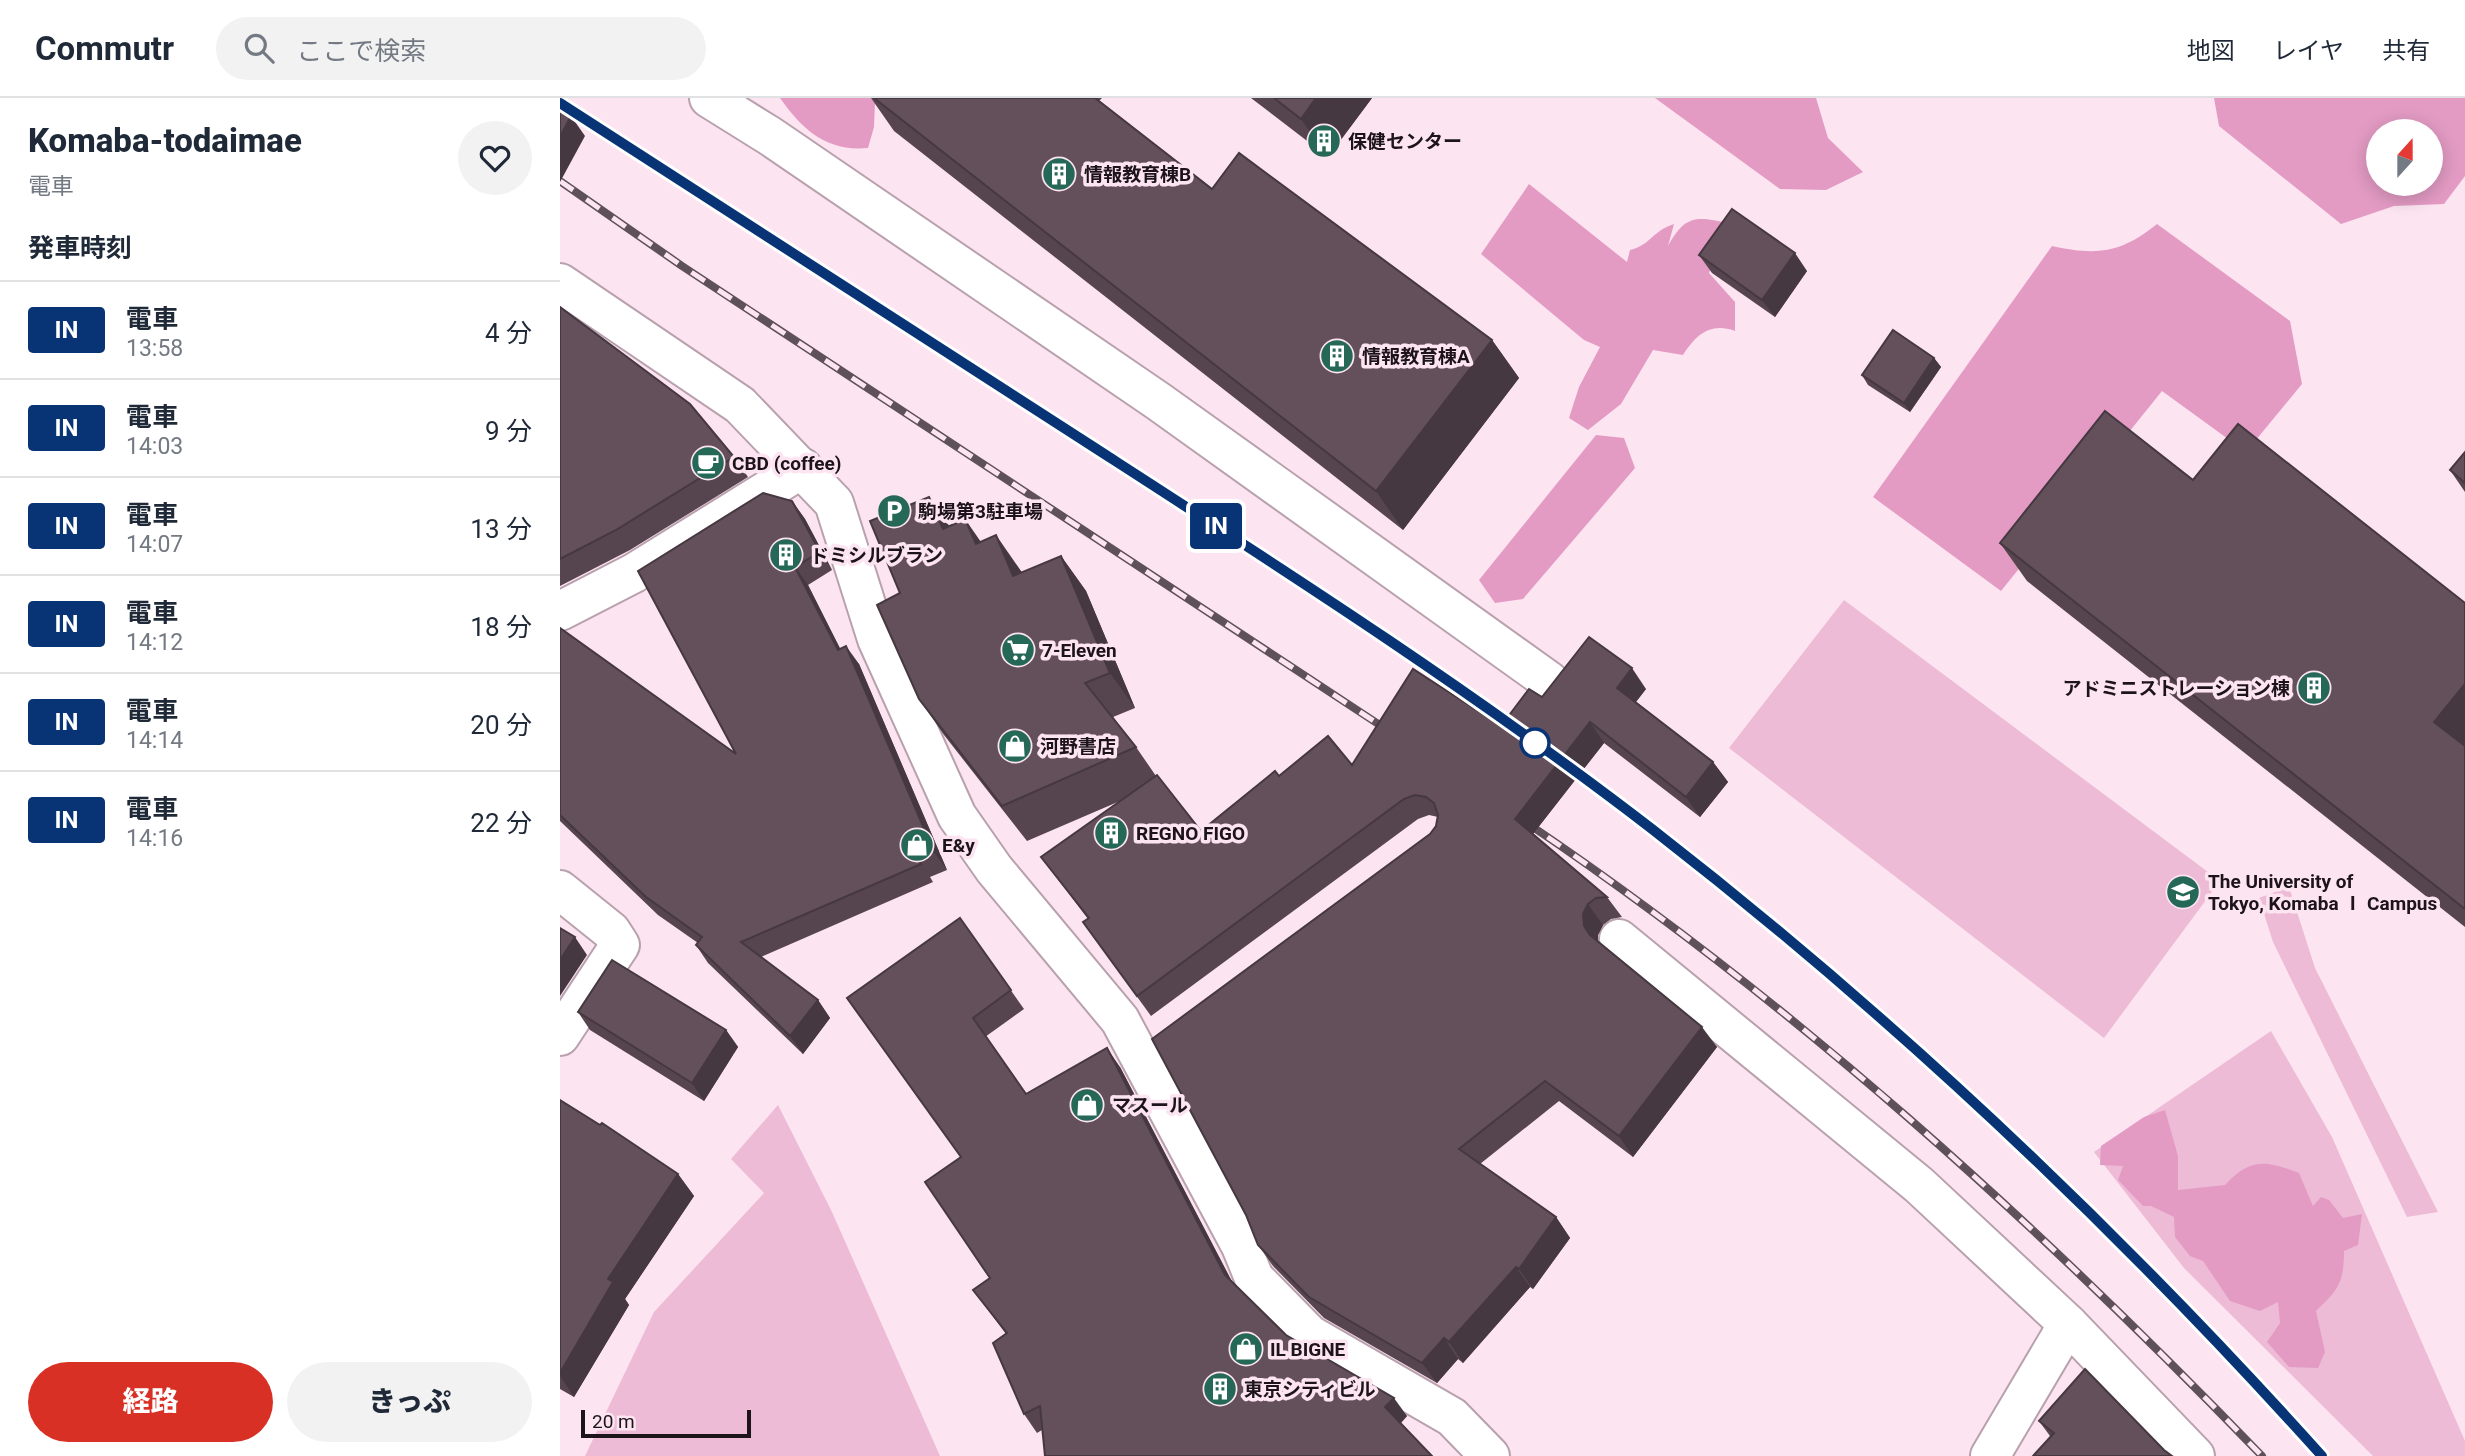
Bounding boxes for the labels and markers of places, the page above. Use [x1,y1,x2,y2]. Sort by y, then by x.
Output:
building icon: 保健センター [1305,122,1343,160]
place label: 保健センター [1348,130,1462,153]
building icon: 情報教育棟B [1040,155,1078,193]
place label: 情報教育棟B [1084,163,1191,186]
building icon: 情報教育棟A [1318,337,1356,375]
place label: 情報教育棟A [1362,345,1470,368]
cafe icon: CBD (coffee) [689,444,727,482]
place label: CBD (coffee) [732,452,841,475]
parking icon: 駒場第3駐車場 [875,492,913,530]
place label: 駒場第3駐車場 [918,500,1043,523]
building icon: ドミシルブラン [767,536,805,574]
place label: ドミシルブラン [810,544,943,567]
supermarket icon: 7-Eleven [999,631,1037,669]
place label: 7-Eleven [1042,639,1117,662]
building icon: アドミニストレーション棟 [2295,669,2333,707]
place label: アドミニストレーション棟 [2062,677,2290,700]
shop icon: 河野書店 [996,727,1034,765]
unlabelled marker [1520,728,1550,758]
place label: 河野書店 [1040,735,1116,758]
building icon: REGNO FIGO [1092,814,1130,852]
place label: REGNO FIGO [1136,822,1245,845]
shop icon: E&y [898,826,936,864]
place label: E&y [942,834,975,857]
place label: The University of Tokyo, Komaba Ⅰ Campus [2208,870,2437,915]
school or university icon: The University of Tokyo, Komaba Ⅰ Campus [2164,873,2202,911]
shop icon: マスール [1068,1086,1106,1124]
place label: マスール [1112,1094,1188,1117]
shop icon: IL BIGNE [1227,1330,1265,1368]
place label: IL BIGNE [1270,1338,1346,1361]
building icon: 東京シティビル [1201,1370,1239,1408]
place label: 東京シティビル [1244,1378,1376,1401]

